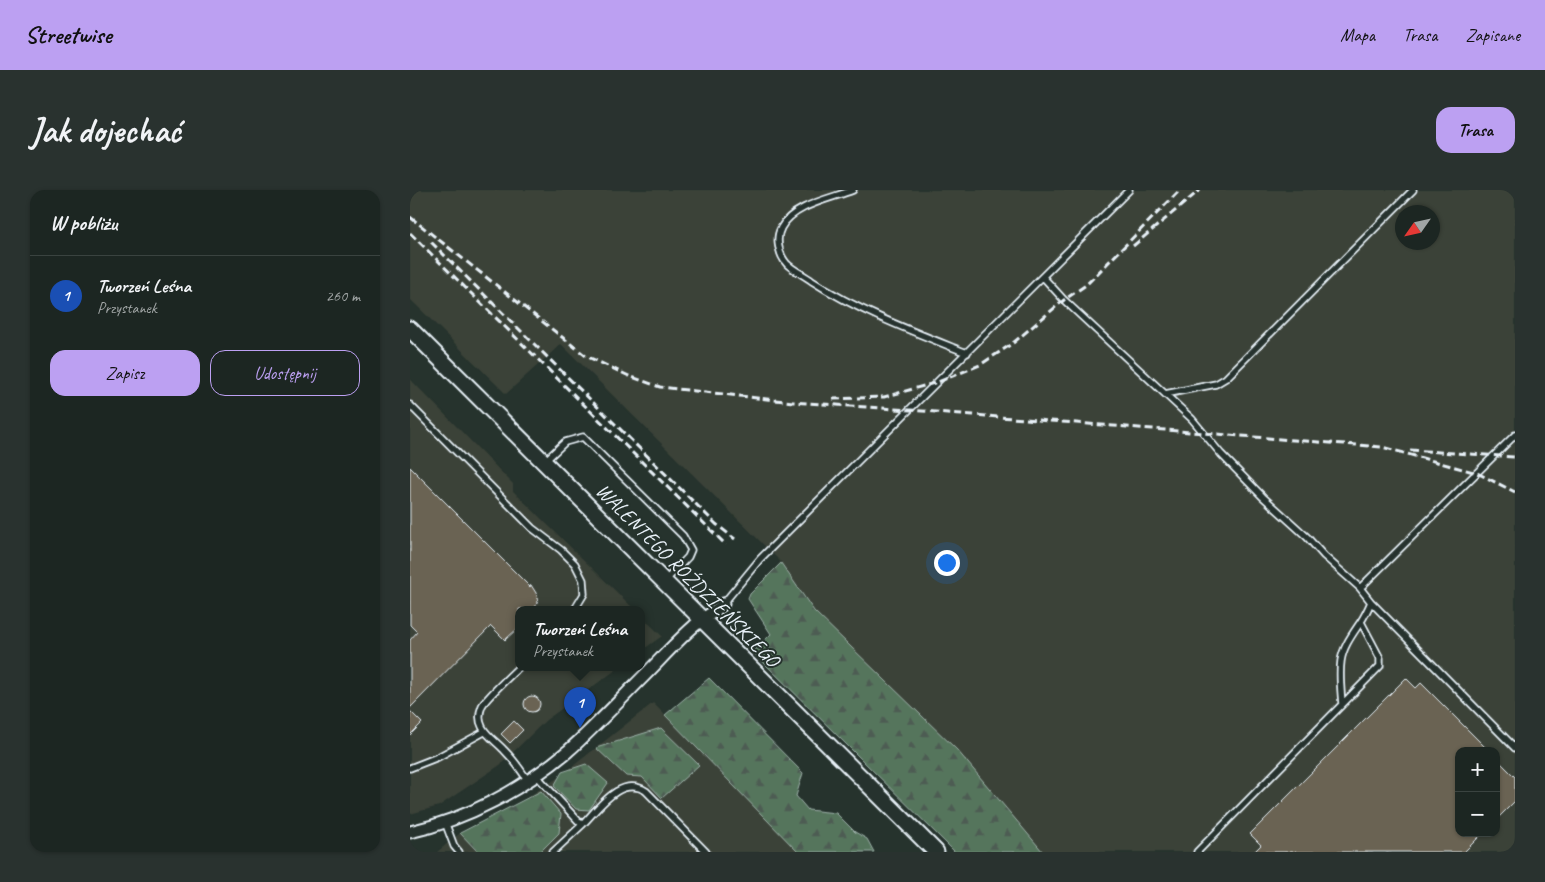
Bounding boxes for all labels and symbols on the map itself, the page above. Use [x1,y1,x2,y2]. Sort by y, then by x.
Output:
north arrow [1395,205,1440,250]
street label: WALENTEGO ROŹDZIEŃSKIEGO [591,478,787,674]
your location [934,550,960,576]
pin: 1 [564,687,596,728]

